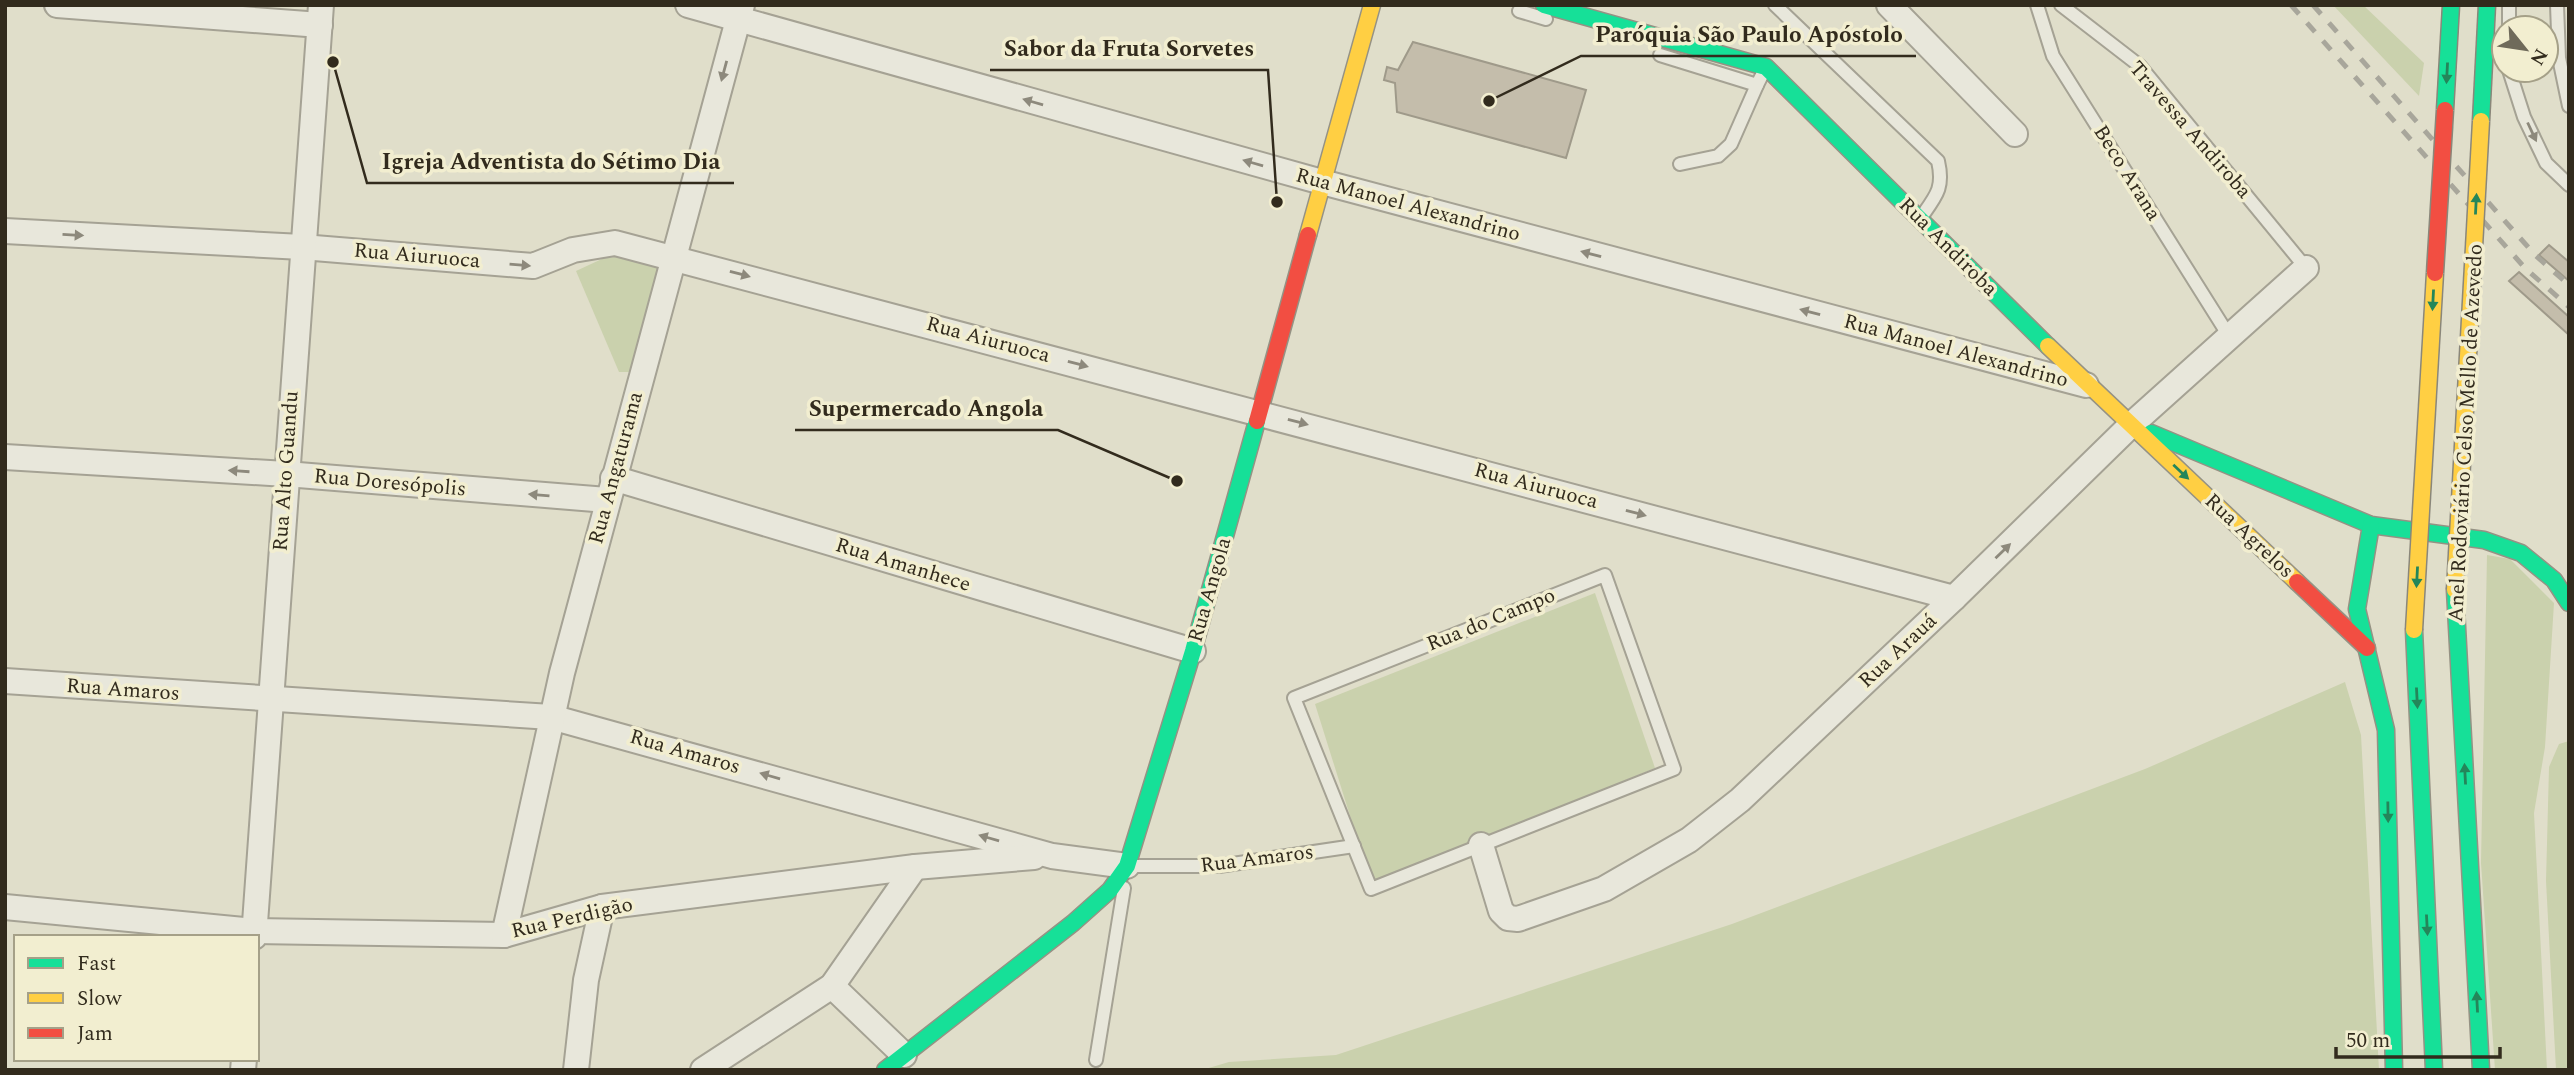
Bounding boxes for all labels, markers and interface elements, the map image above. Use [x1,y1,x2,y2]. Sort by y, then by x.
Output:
callout: Paróquia São Paulo Apóstolo [1581,12,1916,56]
north arrow [2490,14,2560,84]
text: Paróquia São Paulo Apóstolo [1595,18,1903,53]
callout: Sabor da Fruta Sorvetes [990,26,1268,70]
text: Sabor da Fruta Sorvetes [1004,32,1254,67]
text: N [2522,43,2555,71]
street label: Travessa Andiroba [2121,54,2260,207]
one-way arrow [719,61,729,82]
one-way arrow [2441,63,2452,85]
one-way arrow [1023,96,1044,106]
street label: Beco Arana [2085,119,2170,228]
one-way arrow [2526,122,2537,142]
callout: Igreja Adventista do Sétimo Dia [367,139,734,183]
text: Igreja Adventista do Sétimo Dia [382,145,720,180]
one-way arrow [1241,157,1263,168]
street label: Rua Manoel Alexandrino [1292,160,1524,250]
street label: Rua Andiroba [1891,190,2005,304]
one-way arrow [2471,193,2482,215]
one-way arrow [63,229,85,240]
street label: Rua Aiuruoca [352,235,482,278]
street label: Anel Rodoviário Celso Mello de Azevedo [2440,243,2492,623]
one-way arrow [1579,248,1601,259]
one-way arrow [510,260,532,271]
one-way arrow [729,269,751,280]
one-way arrow [2428,290,2439,312]
one-way arrow [1799,306,1821,317]
street label: Rua Manoel Alexandrino [1840,306,2072,396]
street label: Rua Aiuruoca [922,308,1054,372]
one-way arrow [1068,359,1089,369]
callout: Supermercado Angola [795,386,1058,430]
street label: Rua Angaturama [580,387,652,548]
street label: Rua Alto Guandu [264,389,308,552]
text: Supermercado Angola [809,392,1043,427]
one-way arrow [1287,417,1309,428]
street label: Rua Aiuruoca [1470,454,1602,518]
street label: Rua Doresópolis [312,460,468,506]
one-way arrow [2172,463,2189,479]
one-way arrow [228,465,250,476]
street label: Rua Agrelos [2197,486,2301,586]
one-way arrow [528,489,550,500]
one-way arrow [1626,508,1647,518]
street label: Rua Amanhece [831,529,975,601]
street label: Rua Angola [1180,533,1240,646]
one-way arrow [1994,543,2011,559]
one-way arrow [2411,566,2422,588]
street label: Rua do Campo [1422,580,1560,660]
street label: Rua Arauá [1851,605,1945,696]
street label: Rua Amaros [65,670,181,710]
one-way arrow [2412,687,2423,709]
street label: Rua Amaros [626,721,744,783]
one-way arrow [2459,763,2470,785]
one-way arrow [759,771,780,781]
one-way arrow [2382,802,2394,824]
one-way arrow [978,832,999,842]
street label: Rua Amaros [1199,836,1315,882]
street label: Rua Perdigão [508,888,636,948]
one-way arrow [2422,914,2433,936]
legend [14,935,259,1061]
text: Fast [77,948,116,980]
text: Slow [77,983,123,1015]
one-way arrow [2471,990,2482,1012]
scale bar [2336,1016,2500,1060]
text: Jam [77,1018,113,1050]
text: 50 m [2346,1025,2390,1057]

